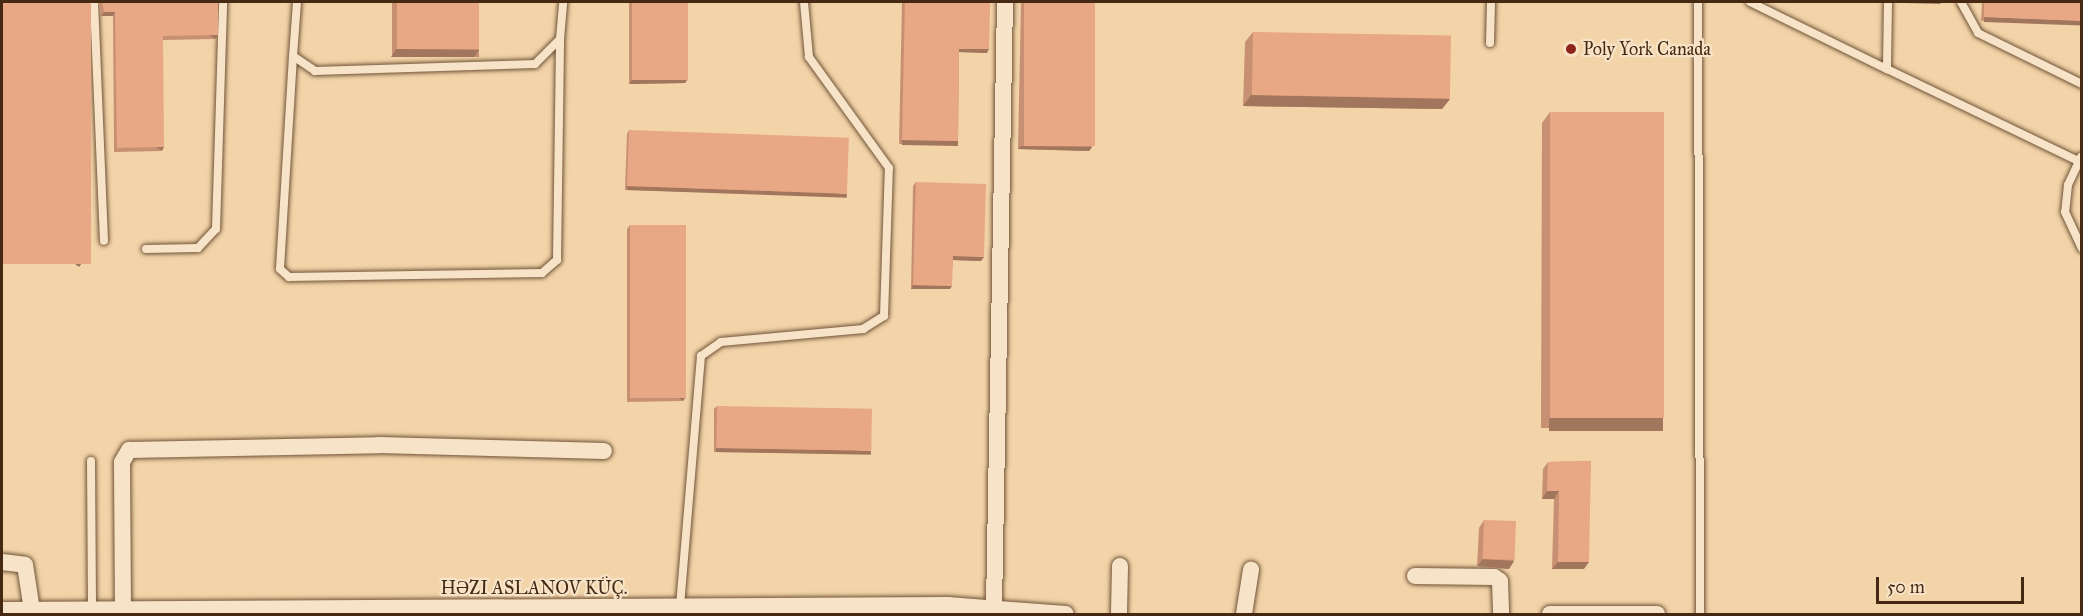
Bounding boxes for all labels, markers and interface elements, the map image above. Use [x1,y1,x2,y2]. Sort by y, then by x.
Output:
place label: Poly York Canada [1583,38,1711,60]
marker: Poly York Canada [1564,42,1578,56]
scale bar [1879,565,2028,603]
text: 50 m [1887,576,1925,598]
street label: HƏZI ASLANOV KÜÇ. [440,577,628,599]

